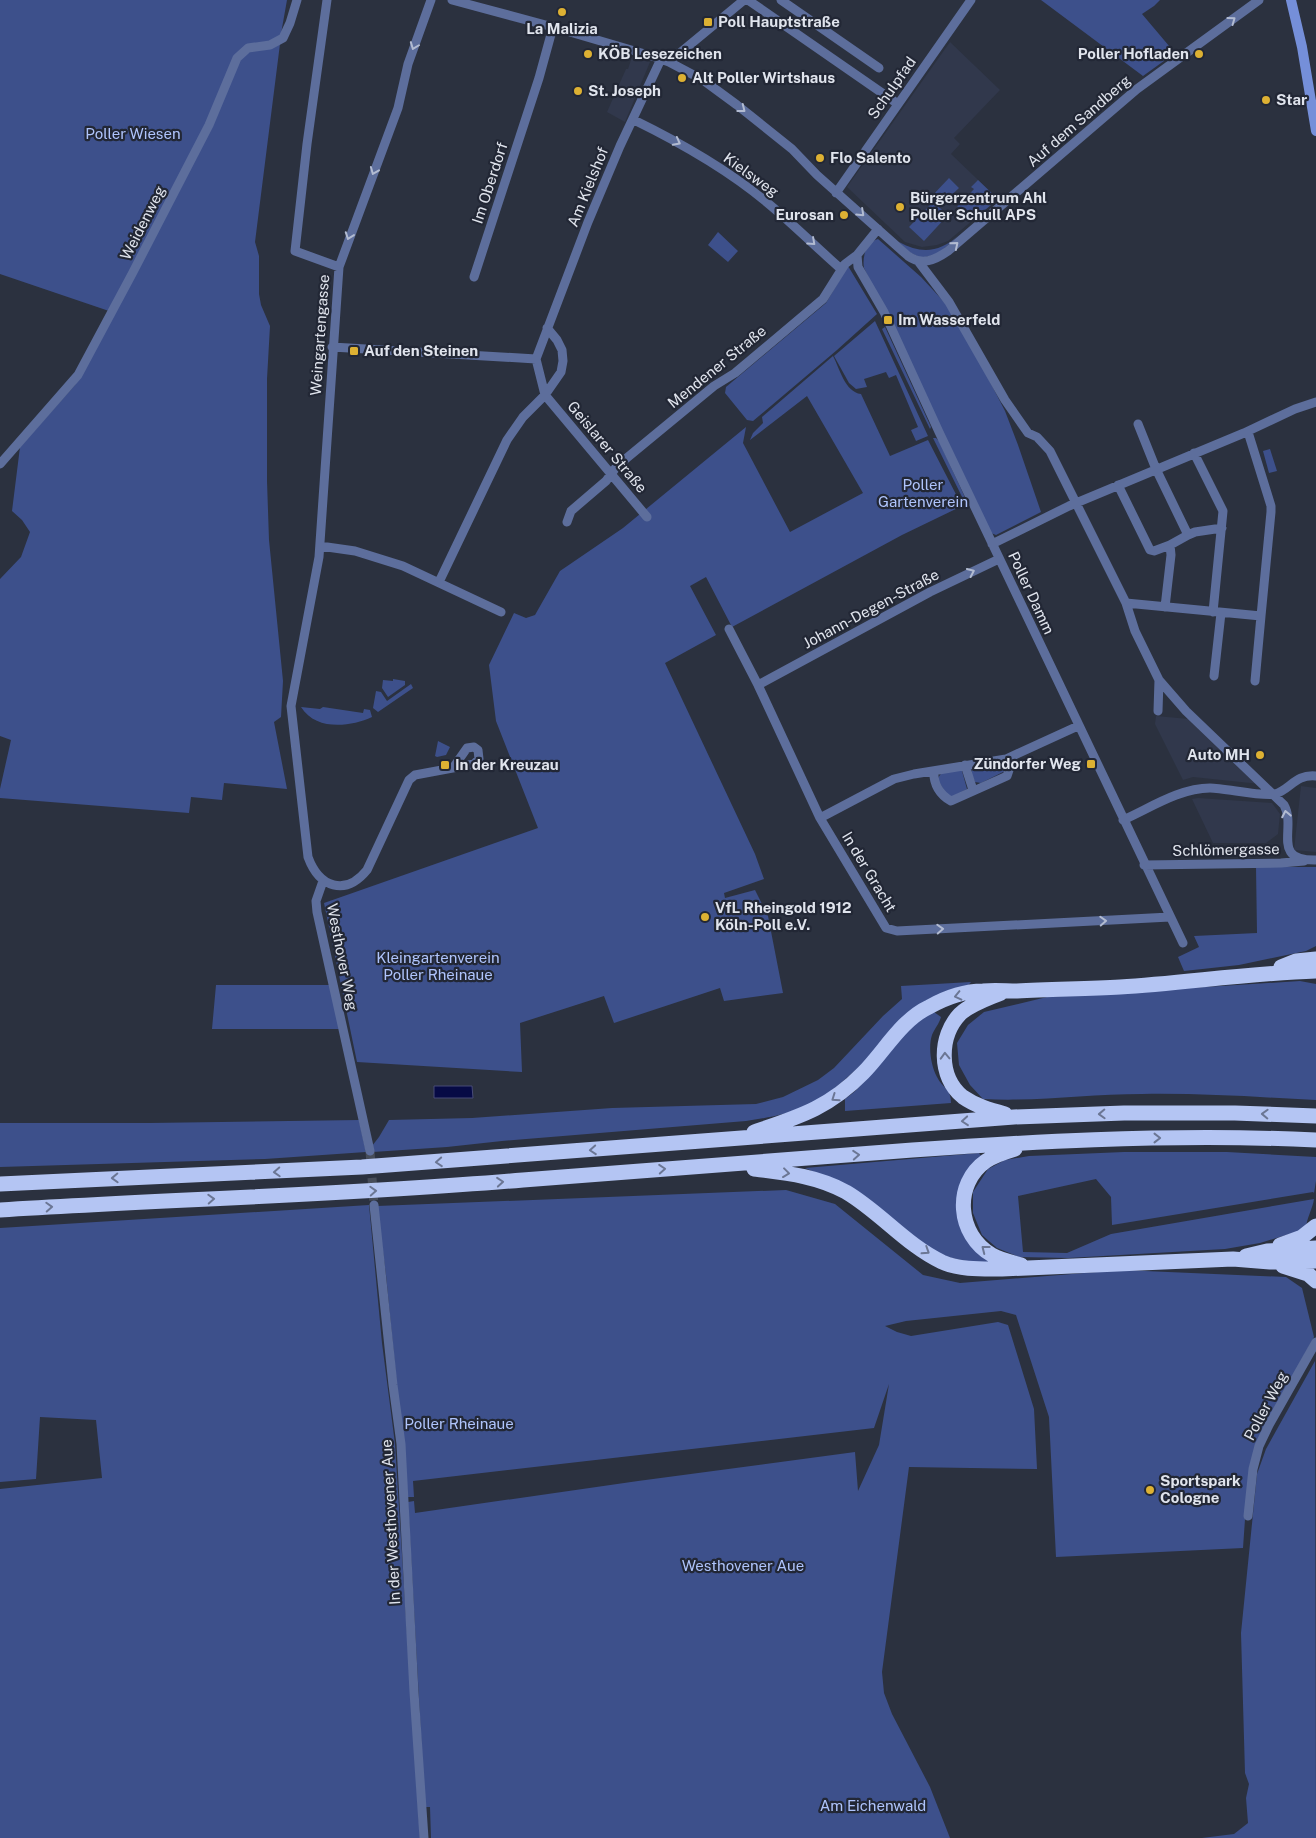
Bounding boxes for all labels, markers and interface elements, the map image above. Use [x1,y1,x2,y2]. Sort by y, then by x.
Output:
marker: La Malizia [556,6,568,18]
place label: Poll Hauptstraße [718,13,840,30]
marker: Poll Hauptstraße [702,16,714,28]
one-way arrow [1226,17,1236,26]
place label: La Malizia [526,20,598,37]
one-way arrow [410,41,420,50]
place label: KÖB Lesezeichen [598,45,722,62]
place label: Poller Hofladen [1078,45,1189,62]
marker: KÖB Lesezeichen [582,48,594,60]
marker: Poller Hofladen [1193,48,1205,60]
street label: Schulpfad [864,53,919,122]
place label: Alt Poller Wirtshaus [692,69,835,86]
street label: Auf dem Sandberg [1024,71,1134,170]
marker: Alt Poller Wirtshaus [676,72,688,84]
place label: St. Joseph [588,82,661,99]
marker: St. Joseph [572,85,584,97]
place label: Star [1276,91,1307,108]
marker: Star [1260,94,1272,106]
one-way arrow [736,103,746,112]
park label: Poller Wiesen [85,125,181,142]
one-way arrow [672,136,681,146]
street label: Im Oberdorf [468,140,511,226]
street label: Am Kielshof [564,144,611,229]
street label: Kielsweg [721,149,782,200]
place label: Flo Salento [830,149,911,166]
marker: Flo Salento [814,152,826,164]
one-way arrow [370,166,380,175]
street label: Weidenweg [117,183,169,263]
place label: Bürgerzentrum Ahl Poller Schull APS [910,189,1047,223]
marker: Bürgerzentrum Ahl Poller Schull APS [894,201,906,213]
place label: Eurosan [776,206,834,223]
one-way arrow [856,207,865,216]
marker: Eurosan [838,209,850,221]
one-way arrow [345,231,355,240]
one-way arrow [806,236,815,245]
one-way arrow [949,242,958,250]
street label: Weingartengasse [307,274,332,396]
place label: Im Wasserfeld [898,311,1000,328]
marker: Im Wasserfeld [882,314,894,326]
street label: Mendener Straße [664,322,769,411]
place label: Auf den Steinen [364,342,478,359]
marker: Auf den Steinen [348,345,360,357]
street label: Geislarer Straße [564,397,651,496]
park label: Poller Gartenverein [878,476,968,510]
street label: Poller Damm [1005,549,1058,637]
street label: Johann-Degen-Straße [800,566,942,652]
one-way arrow [966,568,975,579]
place label: Auto MH [1187,746,1250,763]
marker: Auto MH [1254,749,1266,761]
place label: Zündorfer Weg [973,755,1082,772]
place label: In der Kreuzau [455,756,559,773]
marker: Zündorfer Weg [1085,758,1097,770]
marker: In der Kreuzau [439,759,451,771]
one-way arrow [1281,810,1292,818]
street label: In der Gracht [839,829,900,915]
street label: Schlömergasse [1172,840,1280,859]
place label: VfL Rheingold 1912 Köln-Poll e.V. [715,899,852,933]
street label: Westhover Weg [324,902,361,1012]
marker: VfL Rheingold 1912 Köln-Poll e.V. [699,911,711,923]
one-way arrow [1099,915,1107,926]
one-way arrow [937,924,945,935]
park label: Kleingartenverein Poller Rheinaue [376,949,500,983]
one-way arrow [953,990,962,1000]
one-way arrow [940,1052,950,1060]
one-way arrow [832,1092,841,1100]
one-way arrow [1261,1108,1269,1119]
one-way arrow [1098,1109,1106,1119]
one-way arrow [961,1115,969,1126]
one-way arrow [1154,1133,1161,1143]
one-way arrow [589,1145,597,1156]
one-way arrow [853,1149,861,1160]
one-way arrow [435,1156,443,1167]
one-way arrow [658,1164,666,1175]
one-way arrow [273,1166,281,1177]
one-way arrow [782,1167,790,1178]
one-way arrow [111,1173,118,1183]
one-way arrow [496,1177,504,1188]
one-way arrow [370,1185,378,1196]
one-way arrow [207,1193,215,1204]
one-way arrow [45,1202,53,1212]
one-way arrow [920,1245,929,1255]
one-way arrow [982,1247,991,1255]
street label: Poller Weg [1240,1368,1291,1443]
park label: Poller Rheinaue [404,1415,514,1432]
street label: In der Westhovener Aue [378,1439,403,1605]
place label: Sportspark Cologne [1160,1472,1241,1506]
marker: Sportspark Cologne [1144,1484,1156,1496]
park label: Westhovener Aue [682,1557,804,1574]
park label: Am Eichenwald [820,1797,926,1814]

